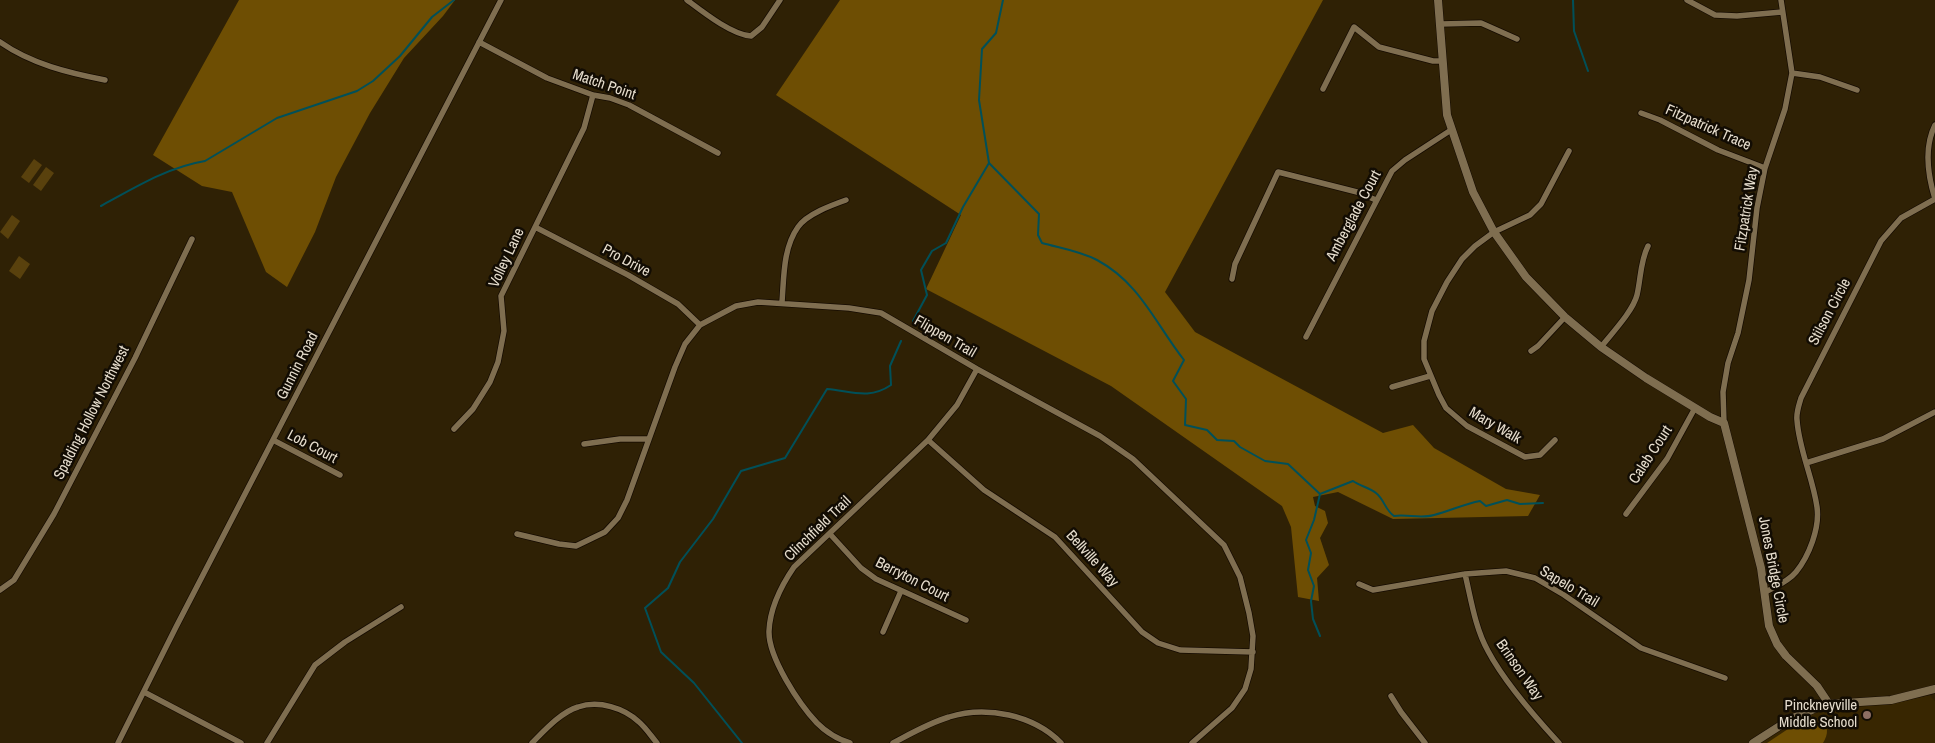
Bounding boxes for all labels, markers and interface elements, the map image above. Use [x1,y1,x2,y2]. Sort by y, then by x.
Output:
street label: Match Point [570,66,638,104]
street label: Fitzpatrick Trace [1662,101,1754,155]
street label: Fitzpatrick Way [1731,166,1763,252]
street label: Amberglade Court [1323,168,1385,264]
street label: Volley Lane [485,225,529,291]
street label: Pro Drive [599,241,653,281]
street label: Stilson Circle [1805,275,1855,349]
street label: Flippen Trail [911,312,979,362]
street label: Gunnin Road [273,329,323,403]
street label: Spalding Hollow Northwest [50,343,134,483]
street label: Mary Walk [1466,404,1524,448]
street label: Caleb Court [1626,423,1676,487]
street label: Lob Court [284,426,340,468]
street label: Clinchfield Trail [781,493,855,565]
street label: Jones Bridge Circle [1754,515,1792,625]
street label: Bellville Way [1062,527,1122,591]
street label: Berryton Court [872,554,952,606]
street label: Sapelo Trail [1536,562,1602,612]
street label: Brinson Way [1492,636,1546,704]
place label: Pinckneyville Middle School [1779,697,1857,732]
marker: Pinckneyville Middle School [1861,709,1873,721]

